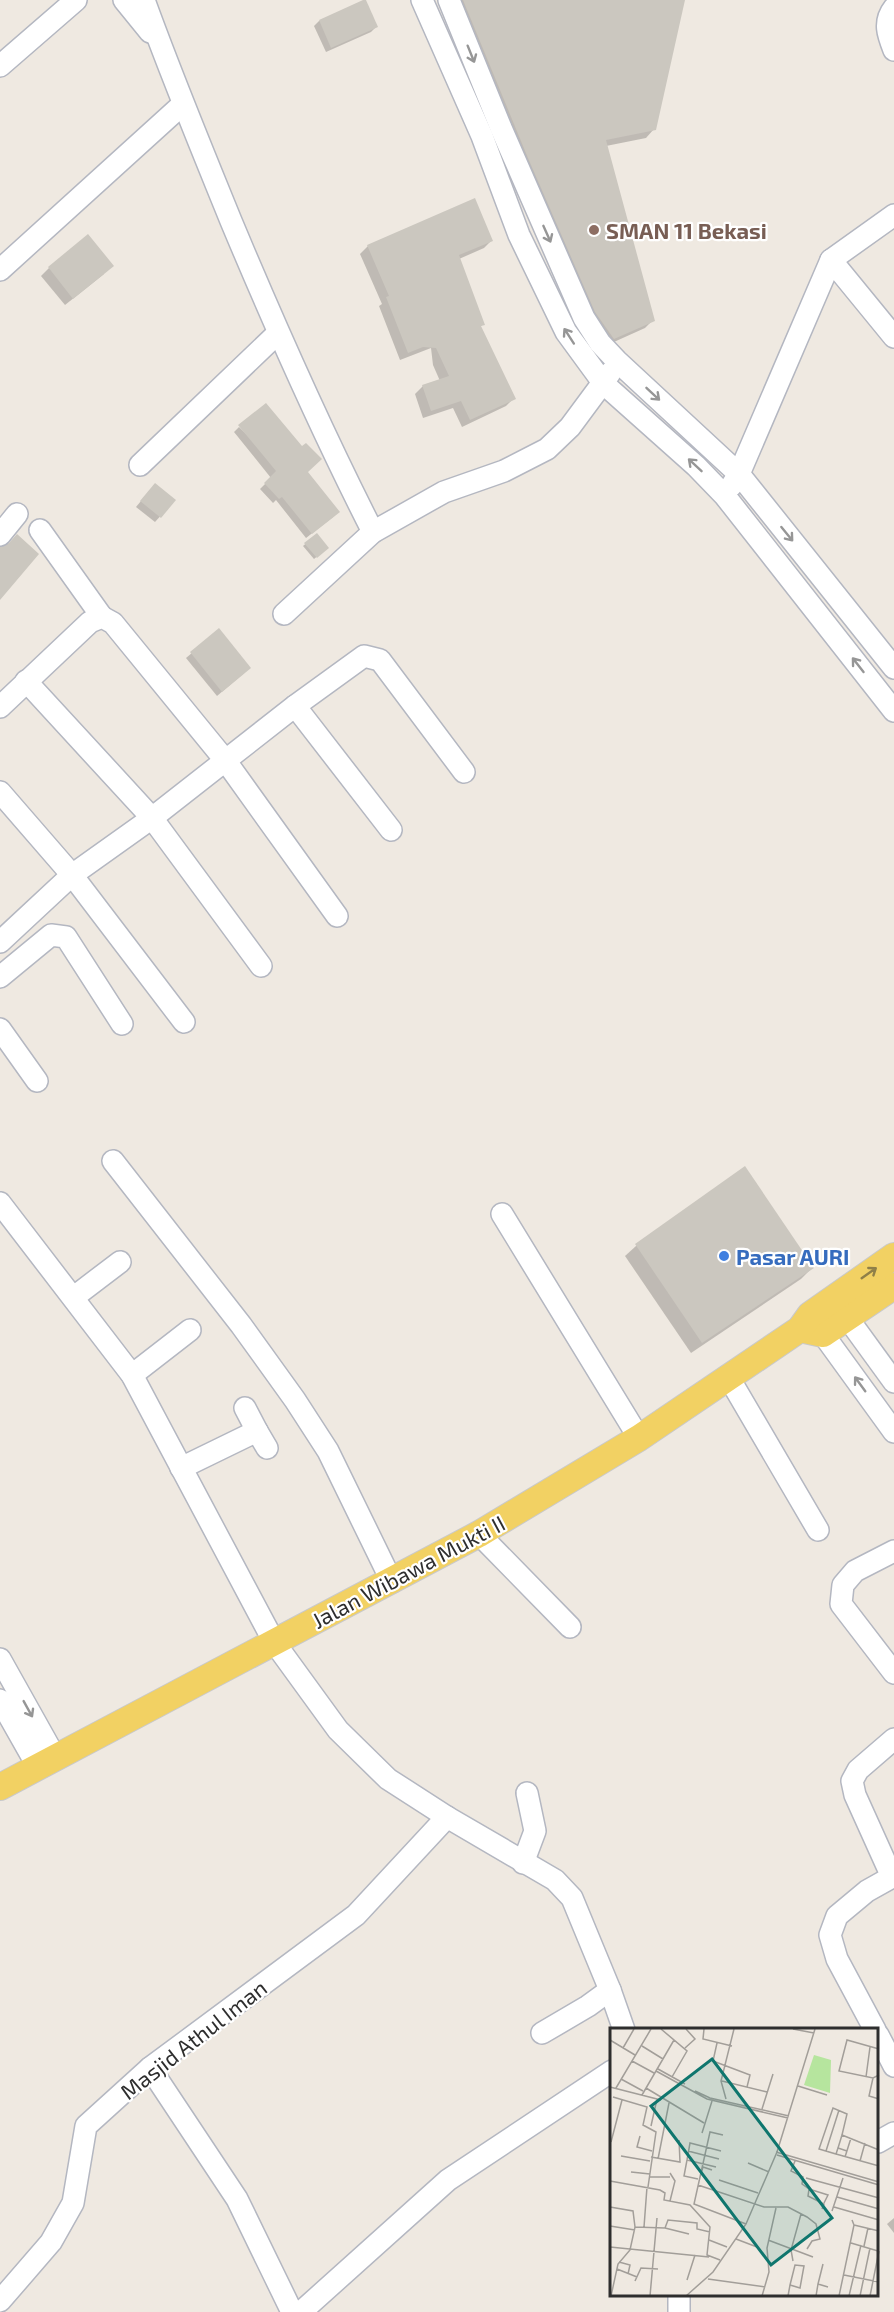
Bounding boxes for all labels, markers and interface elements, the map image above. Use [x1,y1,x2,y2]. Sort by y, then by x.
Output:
one-way arrow [466,45,477,63]
place label: SMAN 11 Bekasi [606,217,767,243]
marker: SMAN 11 Bekasi [587,223,601,237]
one-way arrow [542,224,553,243]
one-way arrow [563,329,575,345]
one-way arrow [645,387,660,401]
one-way arrow [687,458,702,472]
one-way arrow [781,526,794,542]
one-way arrow [851,657,864,673]
place label: Pasar AURI [736,1243,849,1269]
marker: Pasar AURI [717,1249,731,1263]
one-way arrow [861,1267,877,1279]
one-way arrow [853,1377,866,1393]
street label: Jalan Wibawa Mukti II [307,1509,509,1633]
one-way arrow [22,1700,34,1717]
street label: Masjid Athul Iman [115,1974,272,2105]
inset map [610,2028,879,2297]

